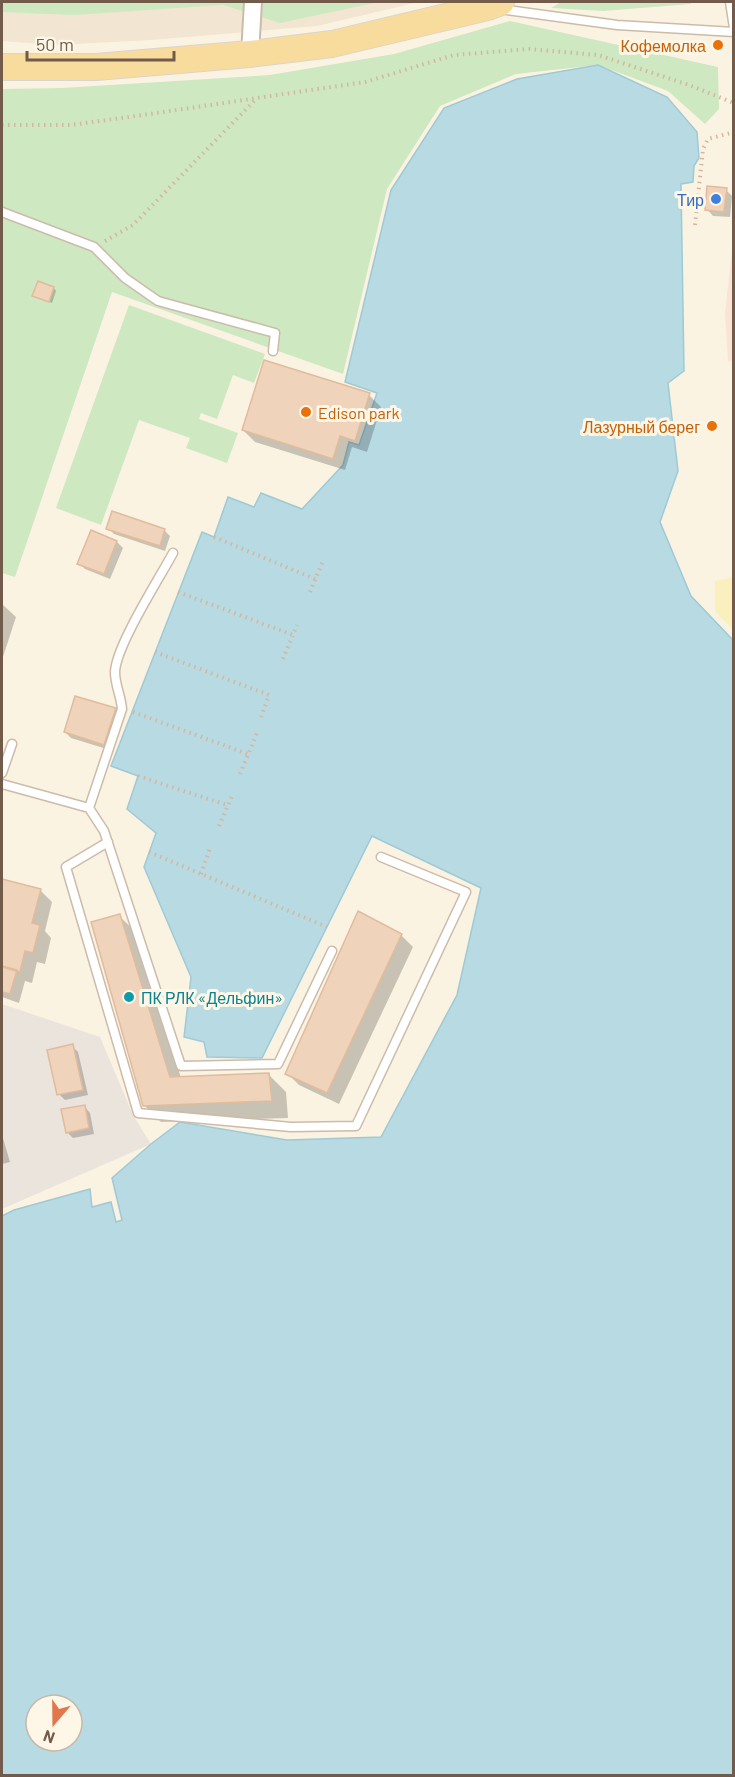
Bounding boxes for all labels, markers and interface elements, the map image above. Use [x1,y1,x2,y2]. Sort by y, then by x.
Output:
scale bar [27,24,174,62]
text: 50 m [36,33,74,55]
place label: Кофемолка [621,36,706,55]
marker: Кофемолка [711,38,725,52]
place label: Тир [677,190,704,209]
marker: Тир [709,192,723,206]
place label: Edison park [318,403,400,422]
marker: Edison park [299,405,313,419]
place label: Лазурный берег [583,417,700,436]
marker: Лазурный берег [705,419,719,433]
place label: ПК РЛК «Дельфин» [141,988,283,1007]
marker: ПК РЛК «Дельфин» [122,990,136,1004]
north arrow [24,1693,84,1753]
text: N [40,1727,57,1748]

